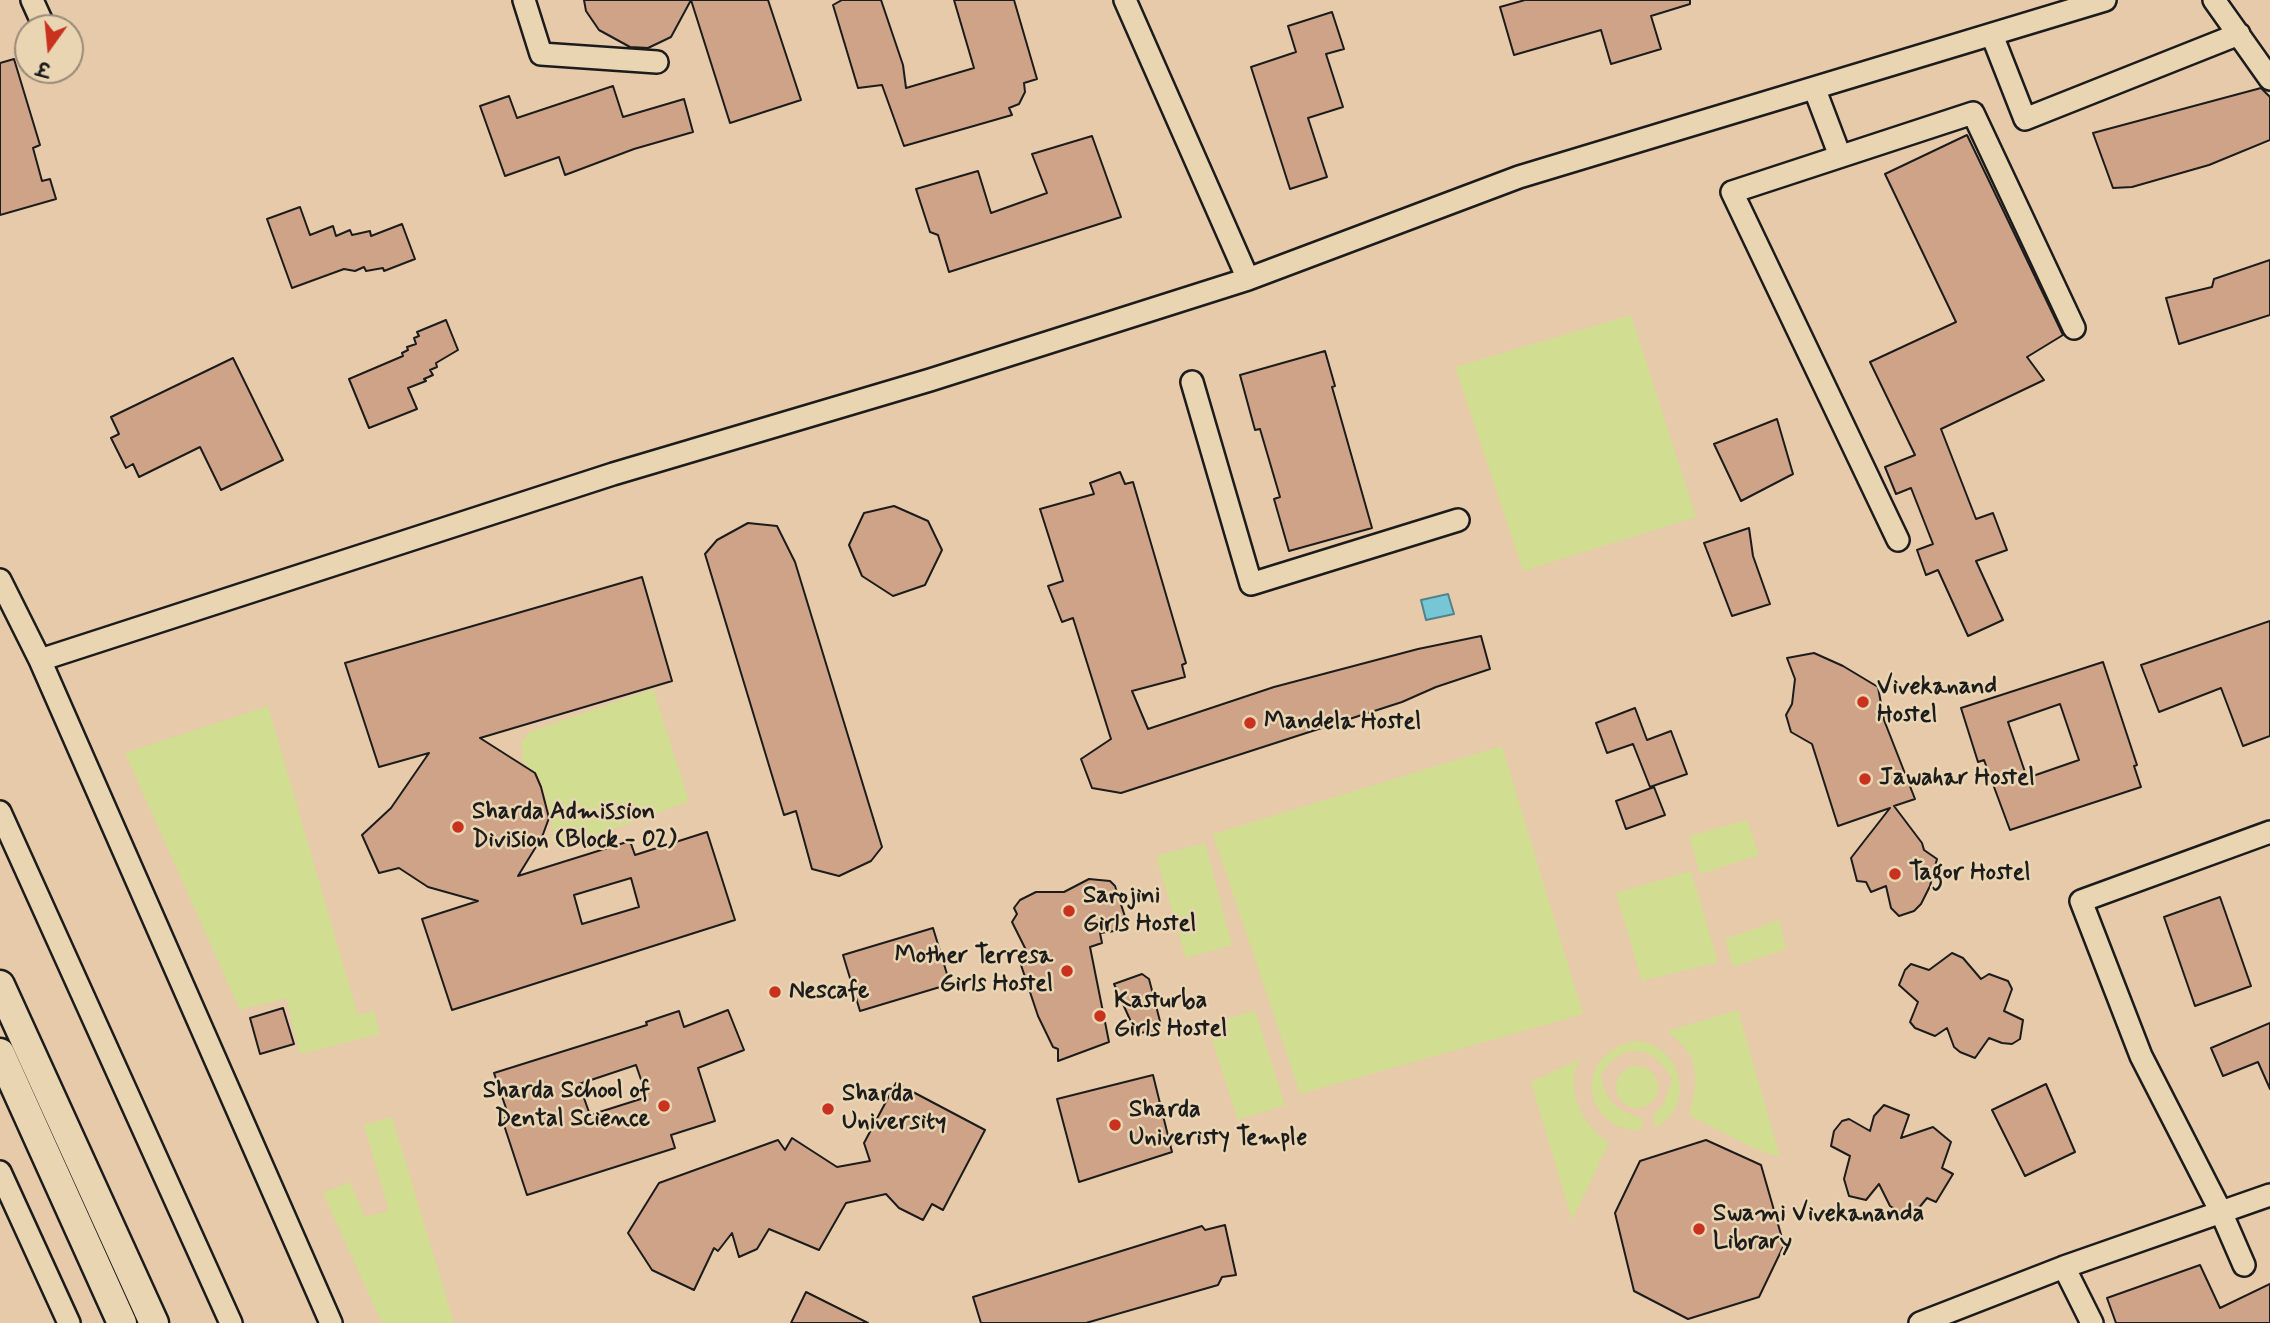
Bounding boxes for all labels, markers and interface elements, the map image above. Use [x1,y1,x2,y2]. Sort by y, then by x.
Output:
north arrow [14,14,84,84]
text: उ [35,54,53,82]
place label: Vivekanand Hostel [1877,674,1997,730]
marker: Vivekanand Hostel [1855,694,1871,710]
place label: Mandela Hostel [1264,709,1421,737]
marker: Mandela Hostel [1242,715,1258,731]
place label: Jawahar Hostel [1879,765,2035,793]
marker: Jawahar Hostel [1857,771,1873,787]
place label: Sharda Admission Division (Block - 02) [472,799,677,855]
marker: Sharda Admission Division (Block - 02) [450,819,466,835]
place label: Tagor Hostel [1909,860,2030,888]
marker: Tagor Hostel [1887,866,1903,882]
place label: Sarojini Girls Hostel [1083,883,1196,939]
marker: Sarojini Girls Hostel [1061,903,1077,919]
place label: Mother Terresa Girls Hostel [895,943,1053,999]
marker: Mother Terresa Girls Hostel [1059,963,1075,979]
place label: Nescafe [789,978,869,1006]
marker: Nescafe [767,984,783,1000]
place label: Kasturba Girls Hostel [1114,988,1227,1044]
marker: Kasturba Girls Hostel [1092,1008,1108,1024]
place label: Sharda School of Dental Science [483,1078,650,1134]
place label: Sharda University [842,1081,946,1137]
place label: Sharda Univeristy Temple [1129,1097,1307,1153]
marker: Sharda School of Dental Science [656,1098,672,1114]
marker: Sharda University [820,1101,836,1117]
marker: Sharda Univeristy Temple [1107,1117,1123,1133]
place label: Swami Vivekananda Library [1713,1201,1924,1257]
marker: Swami Vivekananda Library [1691,1221,1707,1237]

